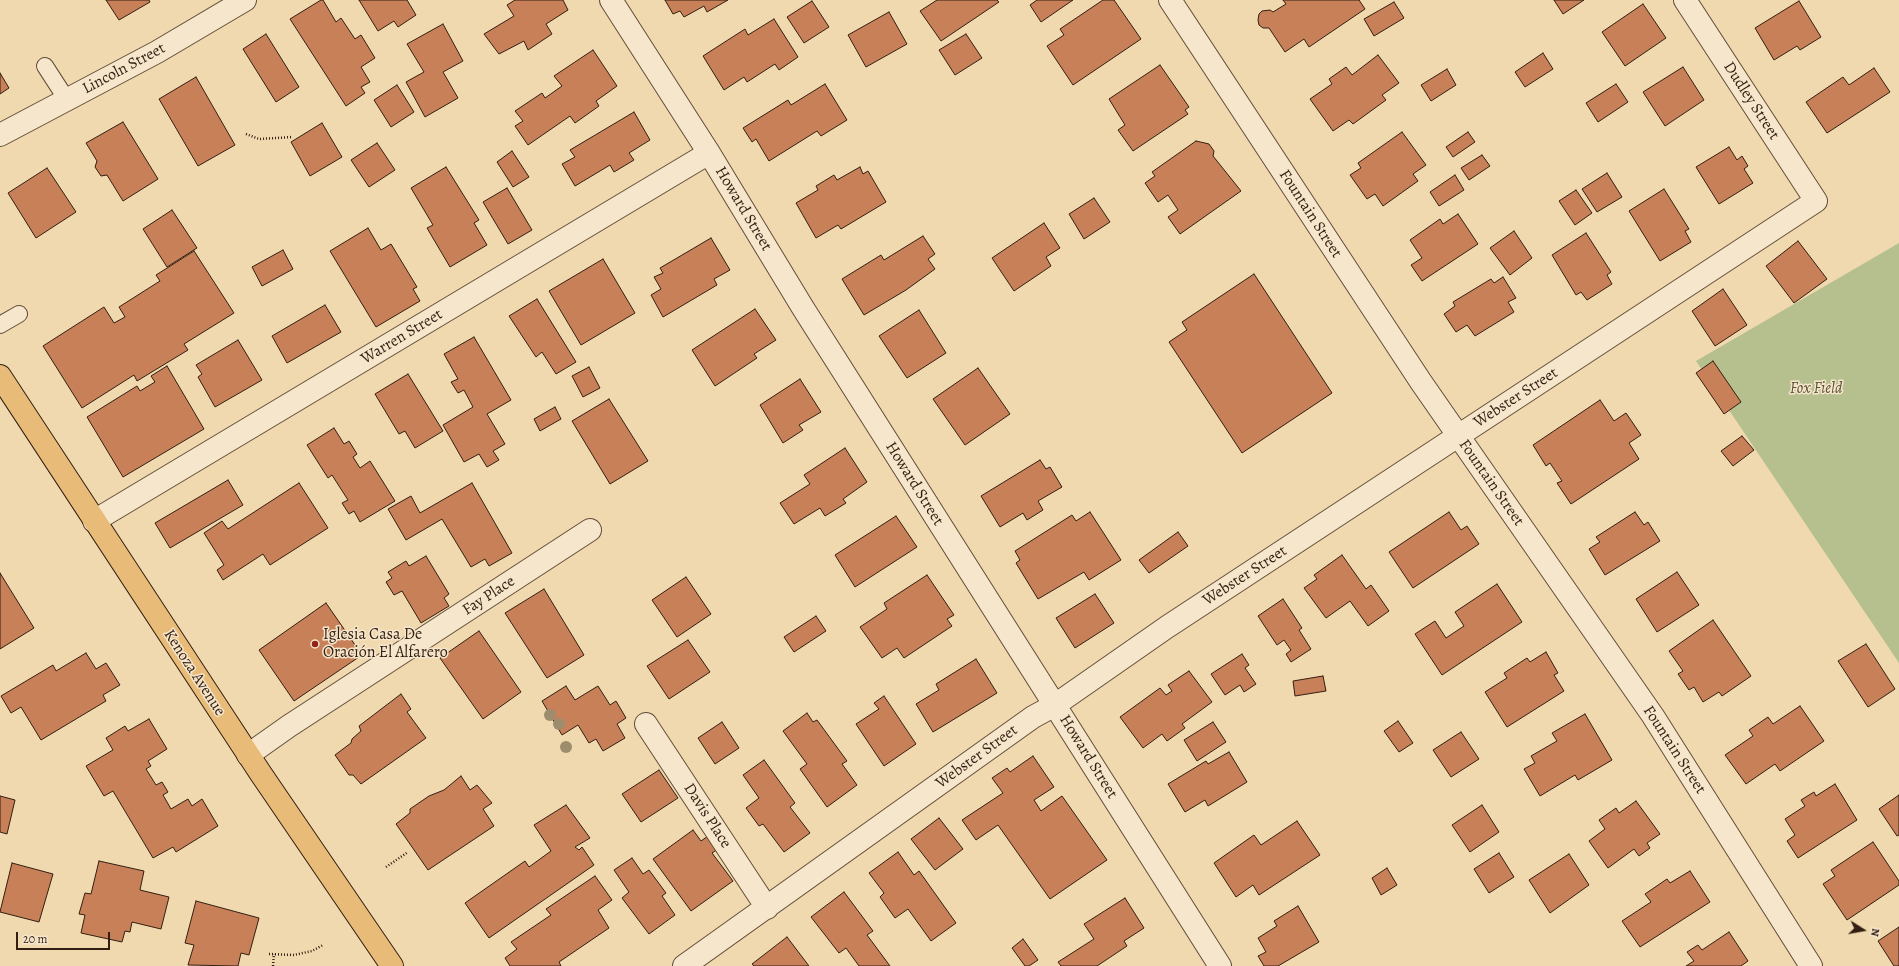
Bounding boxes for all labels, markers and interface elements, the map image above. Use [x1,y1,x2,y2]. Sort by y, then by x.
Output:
street label: Lincoln Street [79,39,169,99]
street label: Dudley Street [1719,58,1783,144]
street label: Howard Street [710,163,776,255]
street label: Fountain Street [1274,166,1346,262]
street label: Warren Street [358,305,446,369]
street label: Webster Street [1470,364,1562,432]
park label: Fox Field [1790,379,1842,399]
street label: Fountain Street [1454,436,1528,530]
street label: Howard Street [881,439,947,529]
street label: Webster Street [1199,542,1291,610]
street label: Fay Place [459,572,519,620]
place label: Iglesia Casa De Oración El Alfarero [323,625,448,663]
street label: Kenoza Avenue [159,626,229,720]
marker: Iglesia Casa De Oración El Alfarero [310,639,320,649]
street label: Fountain Street [1638,702,1710,798]
street label: Howard Street [1055,712,1121,802]
street label: Webster Street [932,721,1022,793]
street label: Davis Place [679,780,735,852]
north arrow [1843,910,1883,950]
scale bar [18,924,112,950]
text: N [1867,927,1883,938]
text: 20 m [23,931,47,947]

